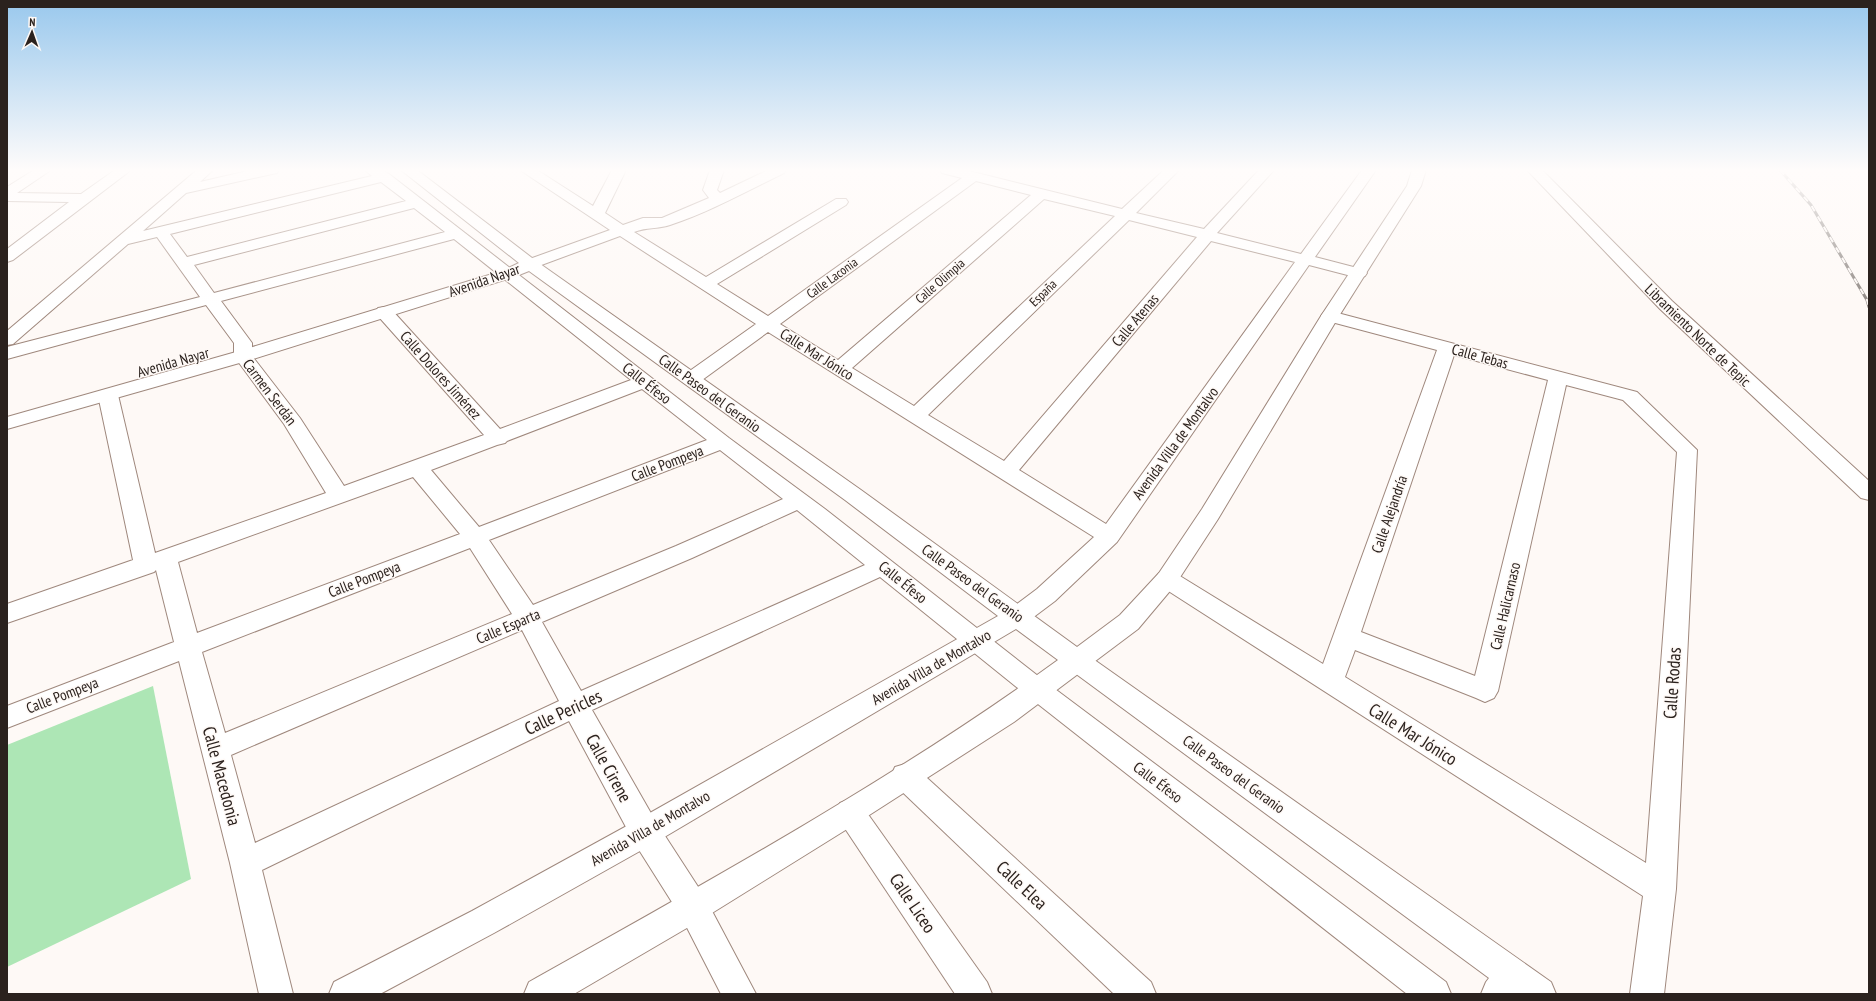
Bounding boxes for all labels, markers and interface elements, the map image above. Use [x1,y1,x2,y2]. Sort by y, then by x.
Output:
north arrow [12,12,52,52]
text: N [29,15,36,29]
street label: Calle Laconia [803,254,861,302]
street label: Calle Olimpia [912,255,968,307]
street label: Avenida Nayar [446,259,523,301]
street label: España [1026,276,1060,310]
street label: Libramiento Norte de Tepic [1641,280,1755,391]
street label: Calle Atenas [1107,290,1163,350]
street label: Calle Mar Jónico [777,324,857,384]
street label: Calle Dolores Jiménez [396,327,486,423]
street label: Calle Tebas [1450,339,1510,373]
street label: Avenida Nayar [135,342,212,381]
street label: Calle Paseo del Geranio [655,350,765,436]
street label: Carmen Serdán [239,355,301,429]
street label: Calle Éfeso [619,358,675,408]
street label: Avenida Villa de Montalvo [1128,383,1222,503]
street label: Calle Pompeya [628,441,706,485]
street label: Calle Alejandría [1367,473,1411,555]
street label: Calle Paseo del Geranio [918,540,1028,626]
street label: Calle Pompeya [325,557,403,601]
street label: Calle Éfeso [875,557,931,607]
street label: Calle Halicarnaso [1486,560,1524,652]
street label: Calle Esparta [473,604,543,648]
street label: Avenida Villa de Montalvo [868,625,994,709]
street label: Calle Rodas [1658,646,1686,720]
street label: Calle Pompeya [23,673,101,717]
street label: Calle Pericles [521,684,605,740]
street label: Calle Mar Jónico [1364,698,1462,770]
street label: Calle Macedonia [198,724,246,828]
street label: Calle Cirene [581,730,637,806]
street label: Calle Paseo del Geranio [1179,731,1289,817]
street label: Calle Éfeso [1130,757,1186,807]
street label: Avenida Villa de Montalvo [587,786,713,870]
street label: Calle Elea [992,856,1052,914]
street label: Calle Liceo [885,869,941,938]

